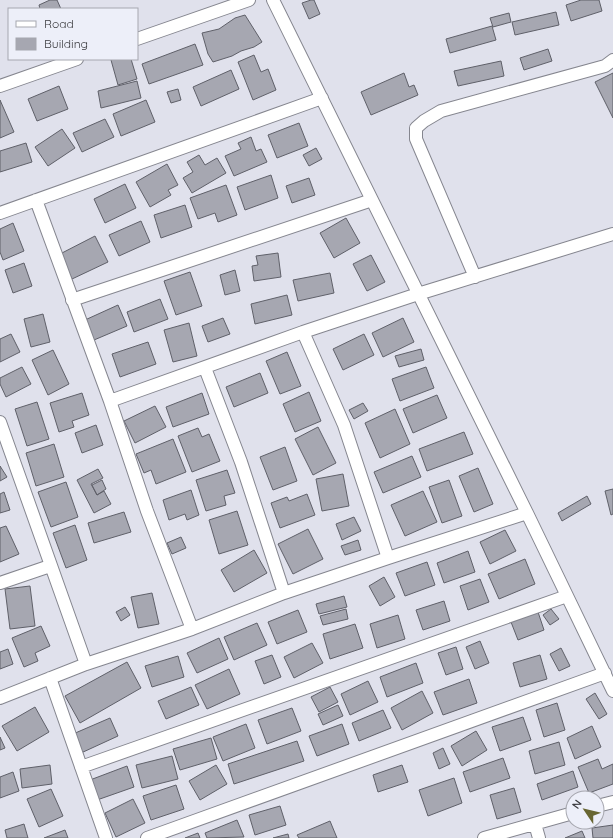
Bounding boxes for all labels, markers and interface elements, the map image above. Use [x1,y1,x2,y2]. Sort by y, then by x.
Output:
legend [8,8,138,60]
text: Road [44,16,74,31]
text: Building [44,36,88,51]
north arrow [565,790,605,830]
text: N [569,797,585,812]

